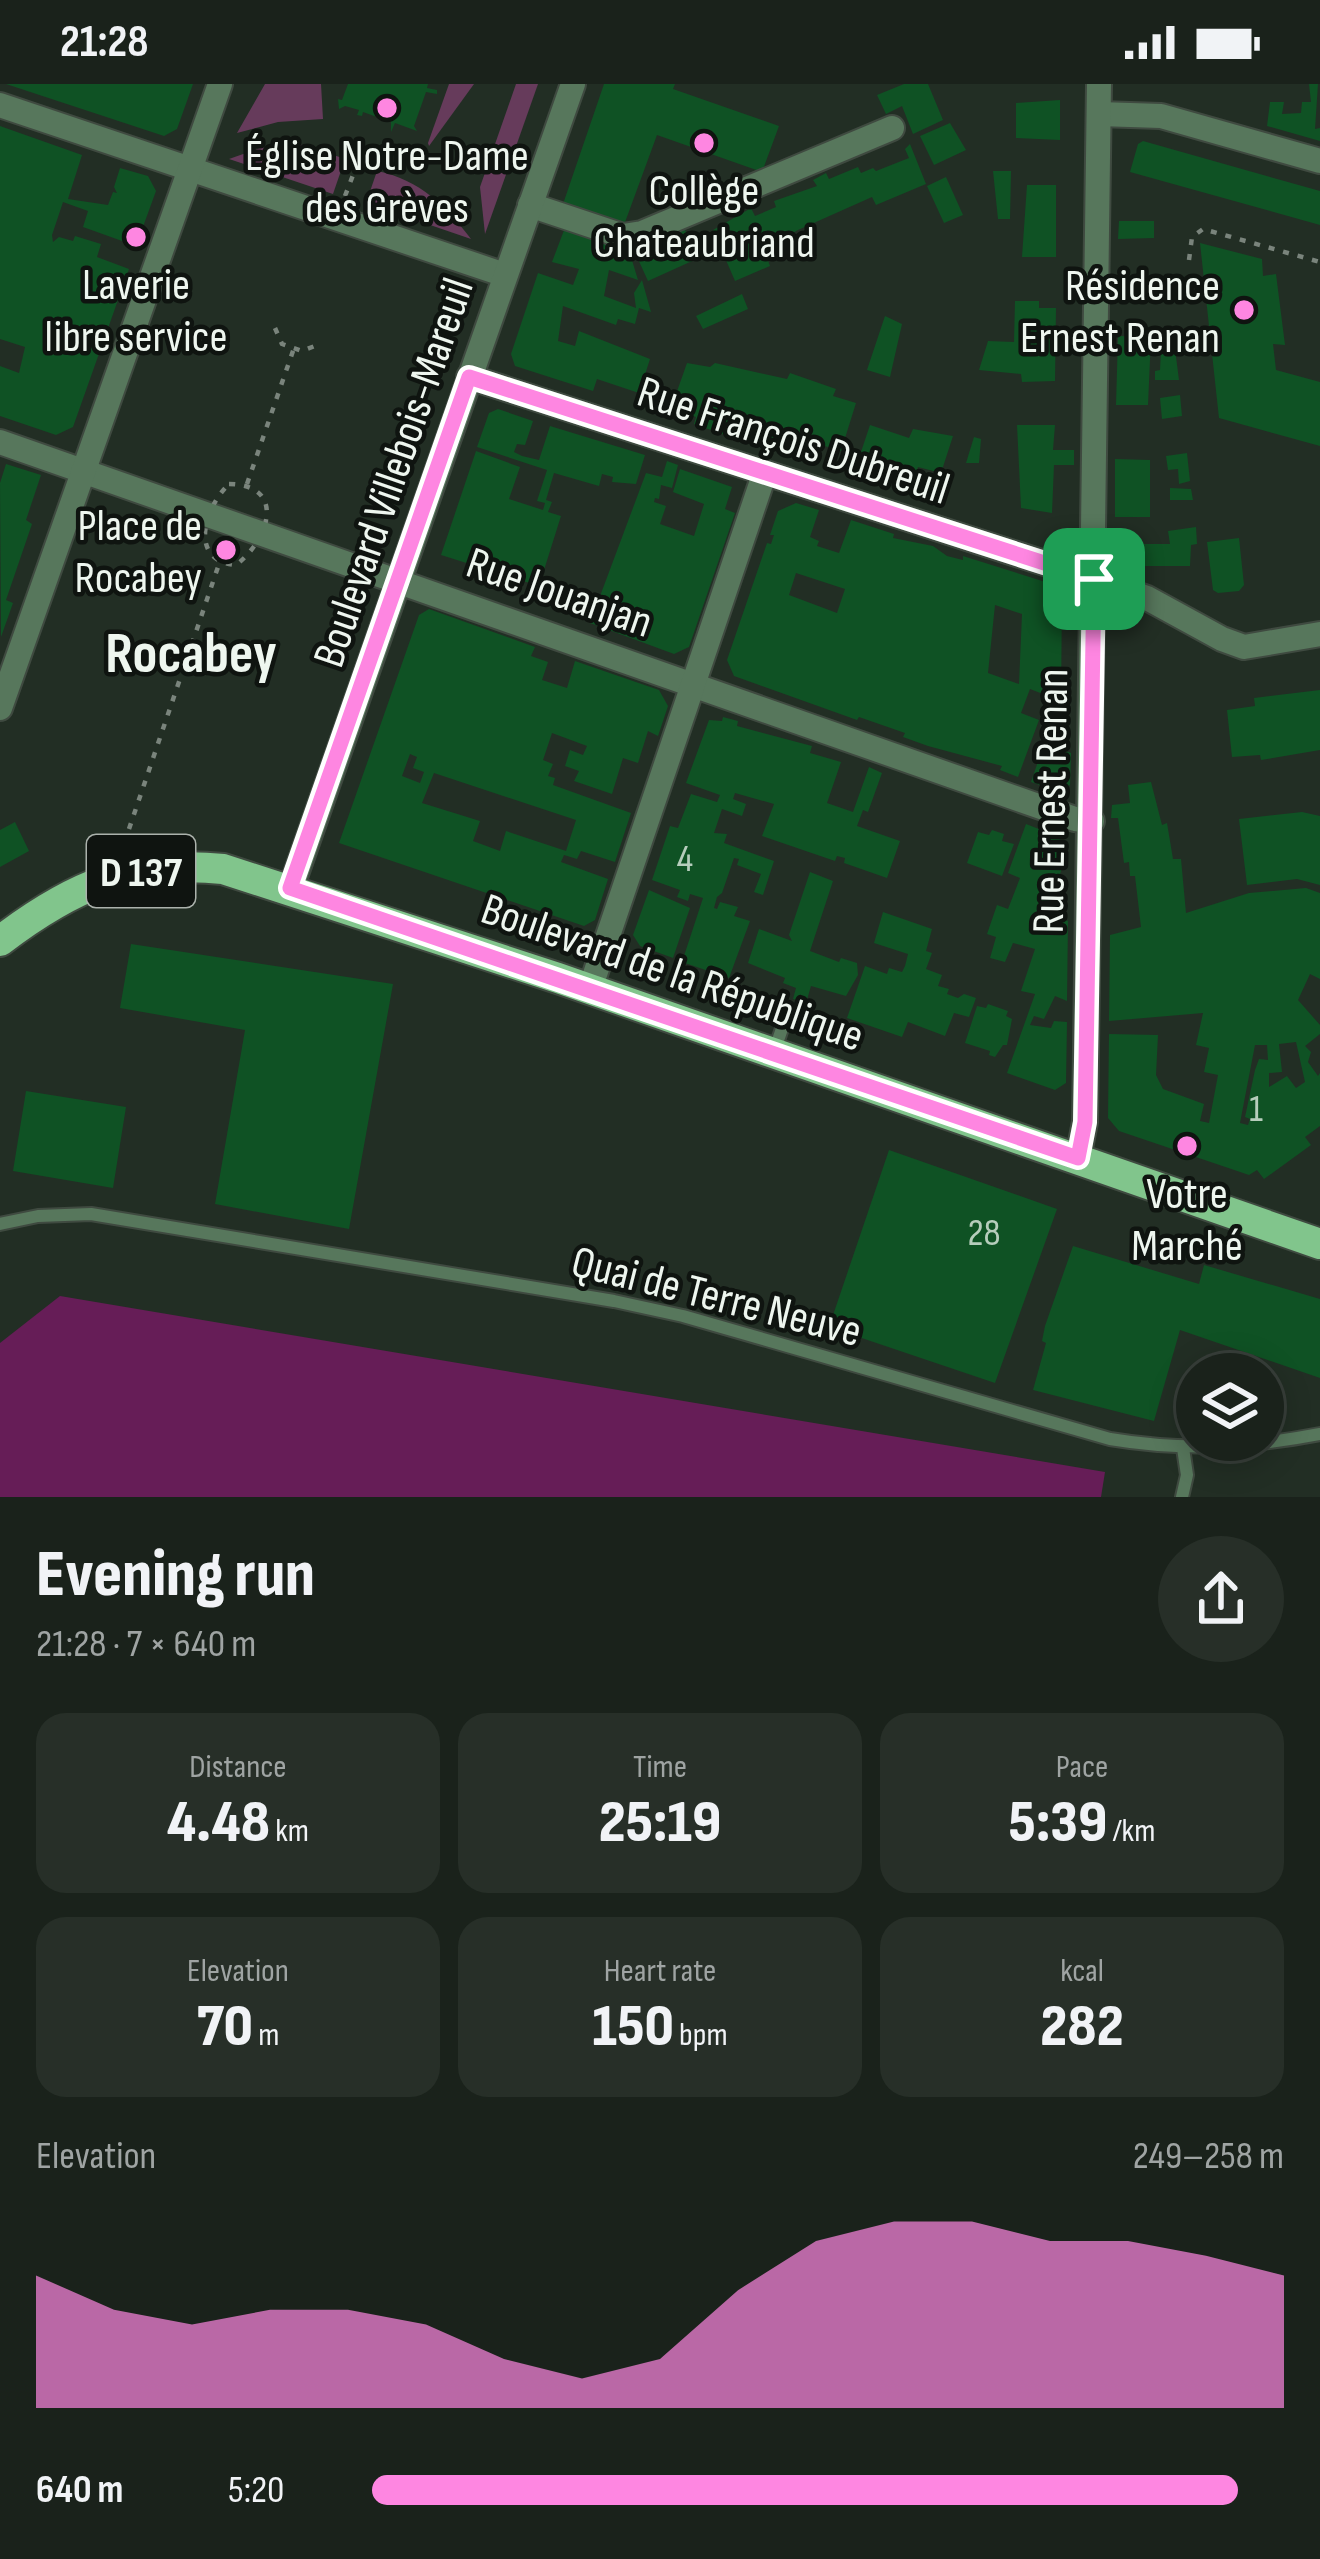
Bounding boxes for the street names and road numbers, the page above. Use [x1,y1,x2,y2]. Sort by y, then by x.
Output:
street label: Boulevard Villebois-Mareuil [302,271,487,674]
street label: Rue François Dubreuil [631,365,956,518]
street label: Rue Jouanjan [459,536,659,651]
street label: Rue Ernest Renan [1022,668,1081,934]
road number: D 137 [87,835,195,907]
street label: Boulevard de la République [474,882,870,1065]
street label: Quai de Terre Neuve [566,1235,867,1360]

